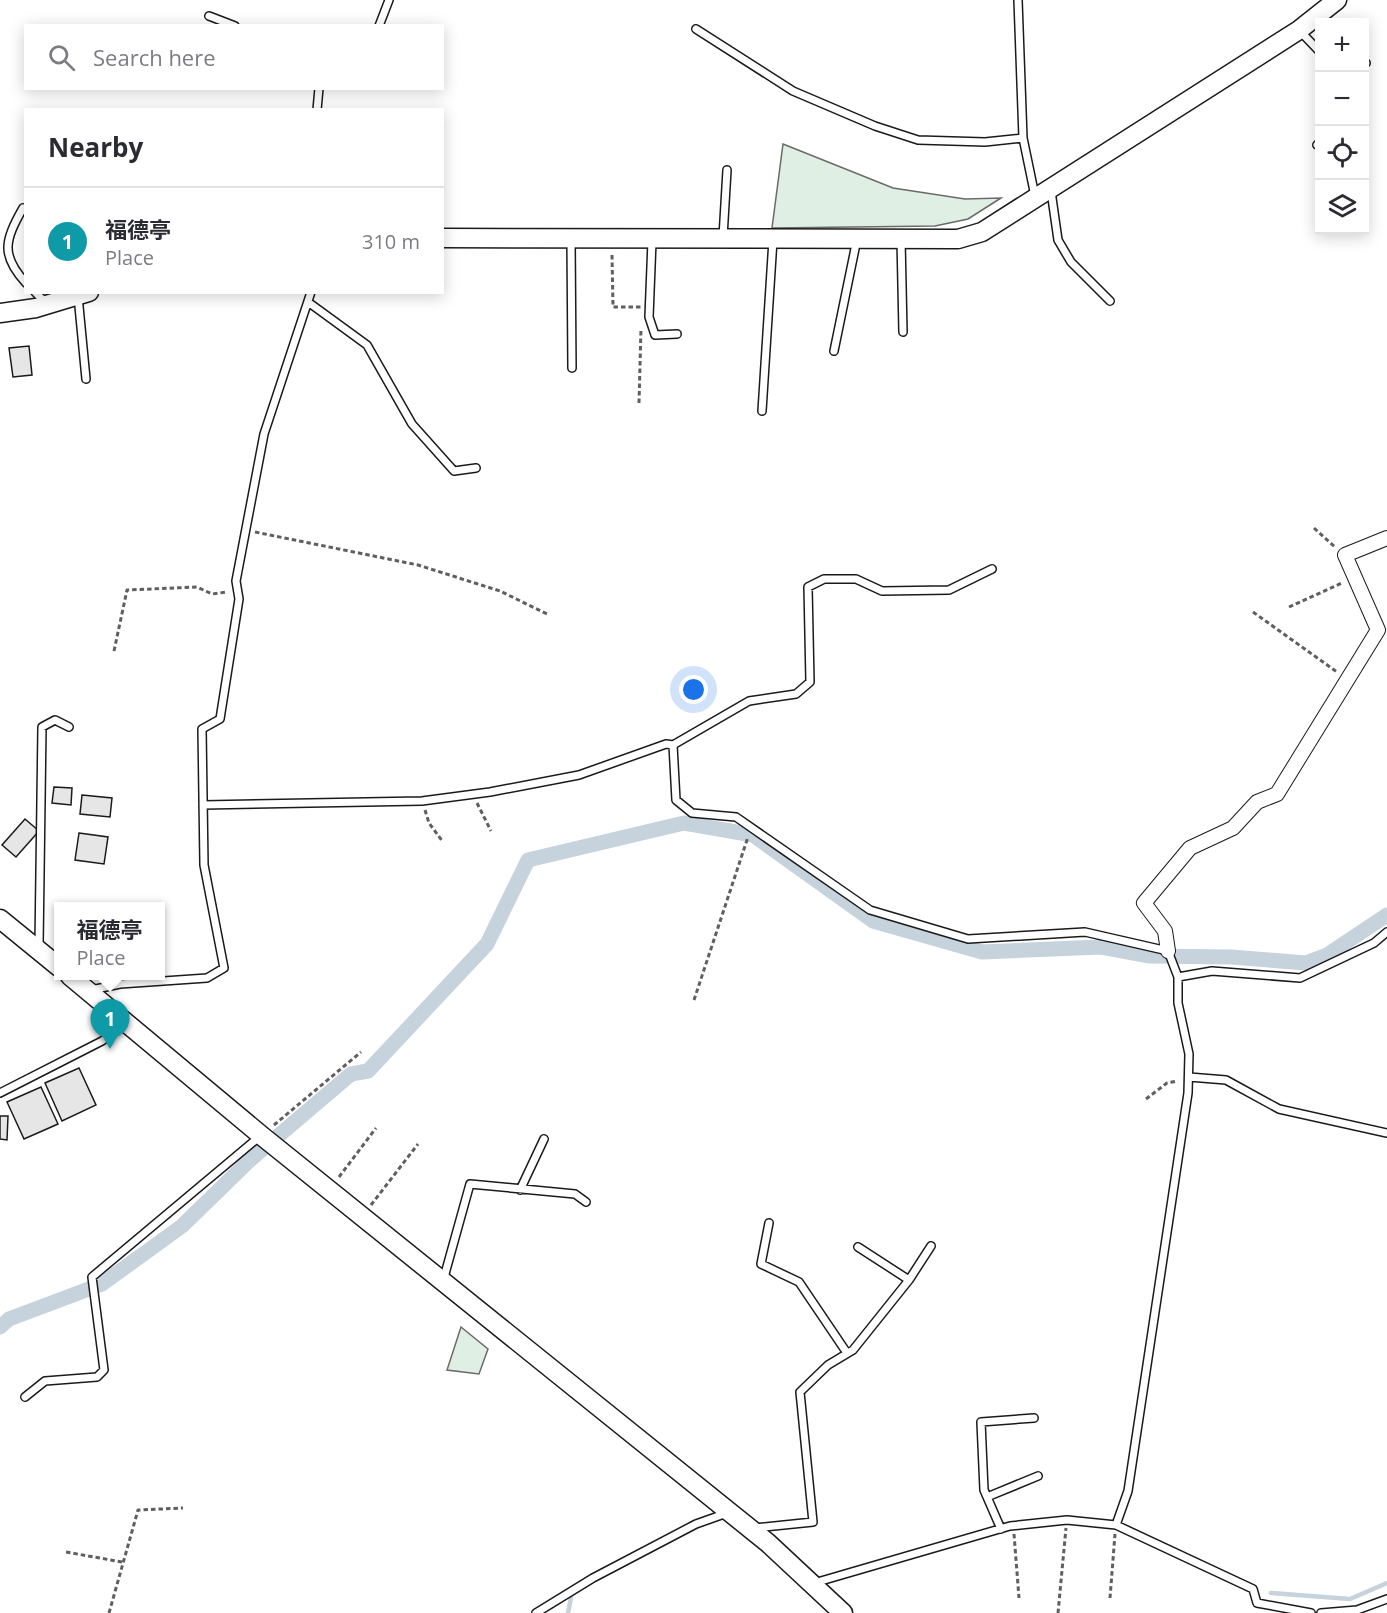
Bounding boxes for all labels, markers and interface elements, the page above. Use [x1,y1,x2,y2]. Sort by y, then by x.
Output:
map controls [1315,18,1369,234]
button: + [1315,18,1369,72]
search box [24,24,444,90]
icon: search [45,41,78,74]
text: Search here [93,42,216,72]
button: − [1315,72,1369,126]
button: locate [1315,126,1369,180]
text: Nearby [48,129,143,165]
button: layers [1315,180,1369,234]
text: 福德亭 [105,214,171,244]
text: 1 [62,228,73,255]
text: 310 m [362,228,420,255]
text: Place [105,244,154,271]
your location [679,675,708,704]
popup [54,902,165,980]
text: 福德亭 [76,914,143,944]
text: Place [76,944,126,971]
pin: 1 [90,1000,130,1049]

